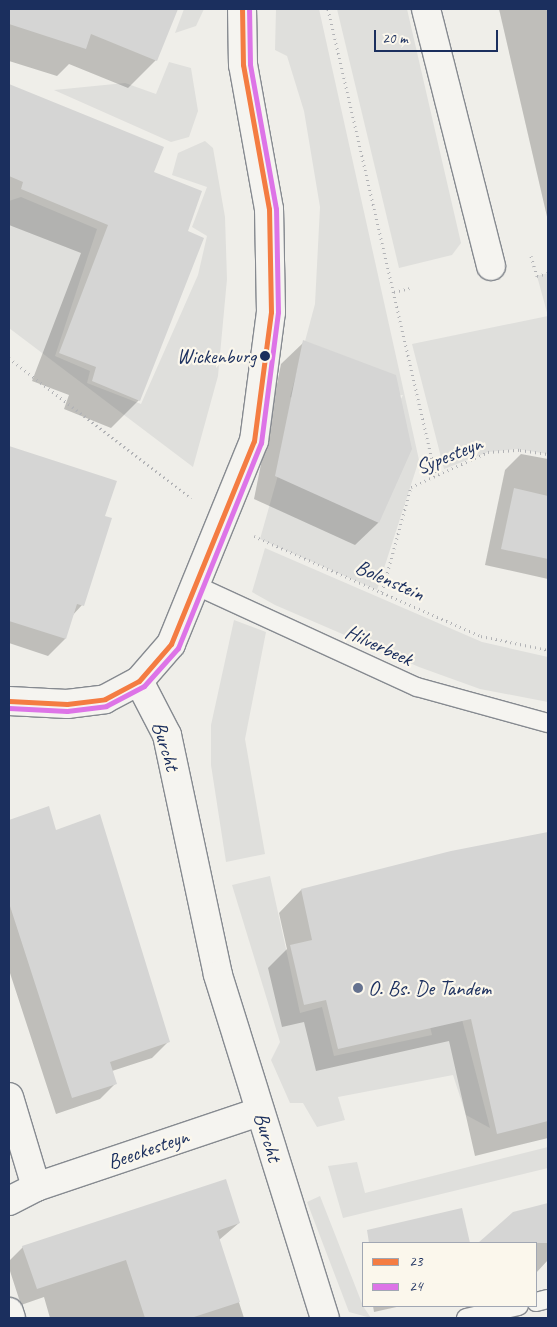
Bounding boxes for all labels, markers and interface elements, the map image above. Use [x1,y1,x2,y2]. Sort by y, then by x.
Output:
scale bar [377,20,501,52]
text: 20 m [382,29,408,48]
place label: Wickenburg [177,344,256,368]
marker: Wickenburg [260,351,270,361]
street label: Sypesteyn [412,430,486,480]
street label: Bolenstein [352,554,428,606]
street label: Hilverbeek [341,619,417,671]
street label: Burcht [147,718,185,774]
place label: O. Bs. De Tandem [368,975,492,1001]
marker: O. Bs. De Tandem [352,982,364,994]
street label: Burcht [249,1109,287,1165]
street label: Beeckesteyn [104,1123,192,1175]
legend [362,1242,537,1307]
text: 23 [409,1252,423,1271]
text: 24 [409,1277,423,1296]

